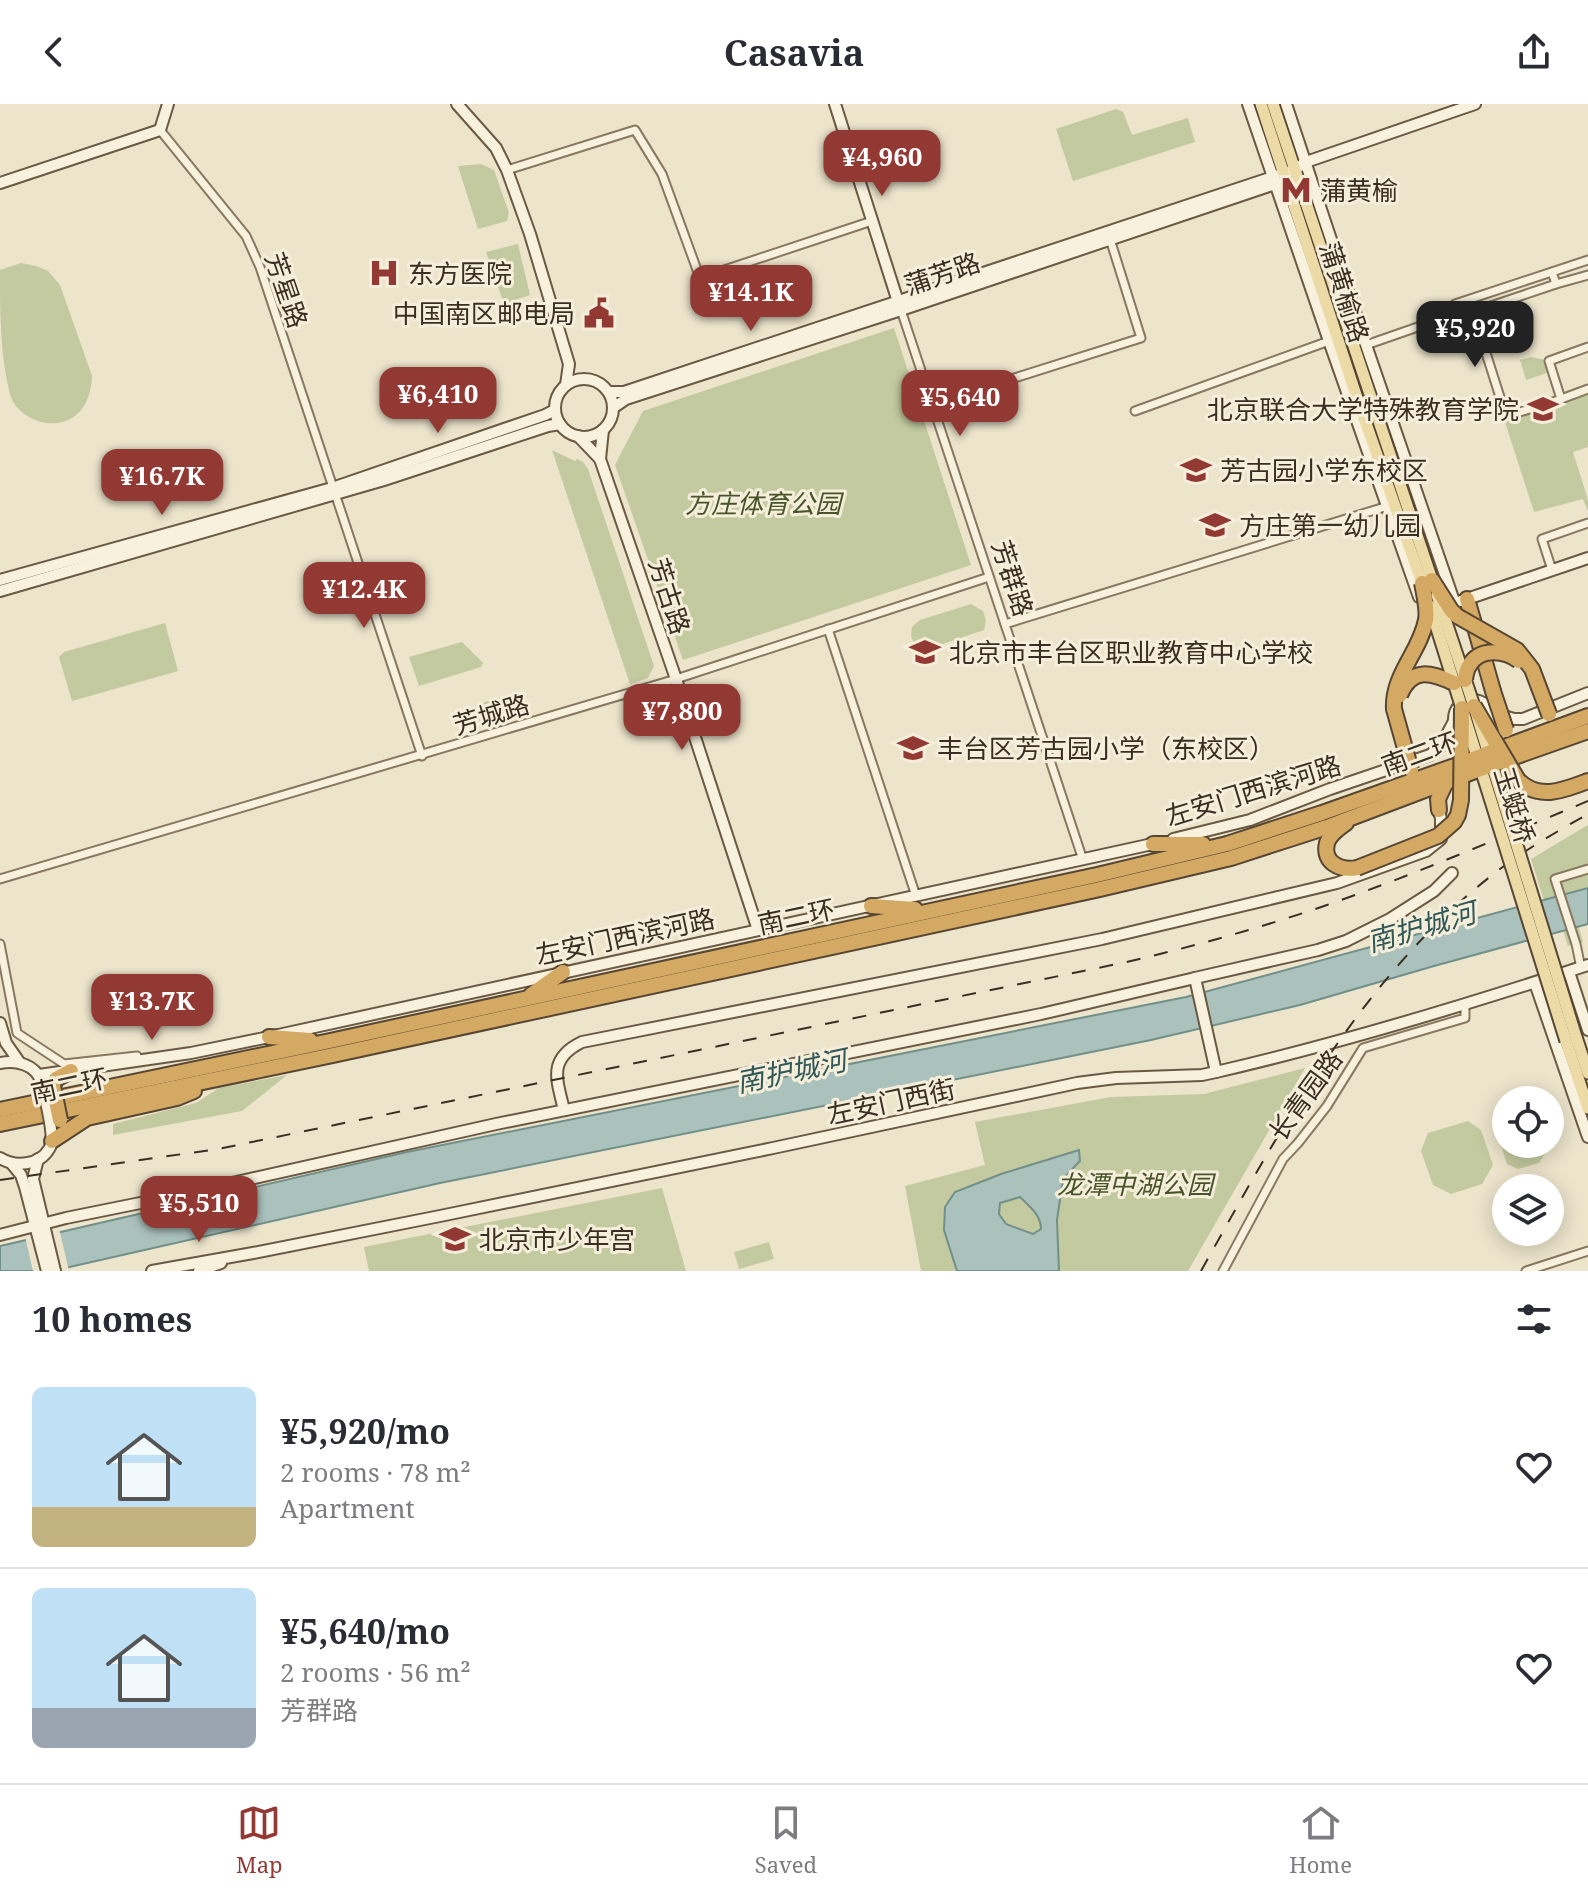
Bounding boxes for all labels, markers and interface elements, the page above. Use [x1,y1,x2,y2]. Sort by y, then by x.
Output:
text: Casavia [724,28,864,77]
icon: back [32,30,76,74]
icon: share [1512,30,1556,74]
pin: ¥4,960 [817,130,947,198]
text: ¥4,960 [841,138,923,174]
place label: 蒲黄榆 [1320,172,1398,208]
metro station icon: 蒲黄榆 [1279,173,1313,207]
street label: 蒲黄榆路 [1312,237,1378,347]
street label: 蒲芳路 [899,243,985,303]
street label: 芳星路 [257,247,317,333]
place label: 东方医院 [408,255,512,291]
hospital icon: 东方医院 [367,256,401,290]
pin: ¥14.1K [686,265,816,333]
text: ¥14.1K [708,273,794,309]
place label: 中国南区邮电局 [393,295,575,331]
public building icon: 中国南区邮电局 [582,296,616,330]
pin: ¥5,920 [1410,301,1540,369]
text: ¥5,920 [1434,309,1516,345]
pin: ¥6,410 [373,367,503,435]
pin: ¥5,640 [895,370,1025,438]
text: ¥6,410 [397,375,479,411]
text: ¥5,640 [919,378,1001,414]
place label: 北京联合大学特殊教育学院 [1207,391,1519,427]
school or university icon: 北京联合大学特殊教育学院 [1526,392,1560,426]
pin: ¥16.7K [97,449,227,517]
place label: 芳古园小学东校区 [1220,452,1428,488]
school or university icon: 芳古园小学东校区 [1179,453,1213,487]
text: ¥16.7K [119,457,205,493]
park label: 方庄体育公园 [685,485,845,521]
place label: 方庄第一幼儿园 [1239,507,1421,543]
school or university icon: 方庄第一幼儿园 [1198,508,1232,542]
street label: 芳群路 [984,535,1042,621]
street label: 芳古路 [641,553,699,639]
pin: ¥12.4K [299,562,429,630]
text: ¥12.4K [321,570,407,606]
place label: 北京市丰台区职业教育中心学校 [949,634,1313,670]
school or university icon: 北京市丰台区职业教育中心学校 [908,635,942,669]
pin: ¥7,800 [617,684,747,752]
street label: 芳城路 [448,685,534,743]
text: ¥7,800 [641,692,723,728]
street label: 南二环 [1376,723,1462,783]
place label: 丰台区芳古园小学（东校区） [937,730,1275,766]
school or university icon: 丰台区芳古园小学（东校区） [896,731,930,765]
street label: 左安门西滨河路 [1161,746,1345,834]
street label: 玉蜓桥 [1486,762,1544,848]
street label: 南二环 [754,890,838,942]
water label: 南护城河 [1362,891,1485,960]
street label: 左安门西滨河路 [532,899,718,973]
pin: ¥13.7K [87,974,217,1042]
text: ¥13.7K [109,982,195,1018]
water label: 南护城河 [732,1039,855,1100]
street label: 长青园路 [1260,1042,1350,1148]
street label: 南二环 [27,1059,111,1111]
street label: 左安门西街 [824,1070,958,1132]
map controls [1492,1086,1564,1246]
button: locate [1492,1086,1564,1158]
park label: 龙潭中湖公园 [1057,1166,1217,1202]
button: layers [1492,1174,1564,1246]
pin: ¥5,510 [134,1176,264,1244]
text: ¥5,510 [158,1184,240,1220]
place label: 北京市少年宫 [479,1221,635,1257]
school or university icon: 北京市少年宫 [438,1222,472,1256]
text: 10 homes [32,1296,192,1342]
icon: filters [1512,1297,1556,1341]
text: ¥5,920/mo [280,1408,450,1454]
icon: home [96,1419,192,1515]
icon: heart [1512,1445,1556,1489]
text: 2 rooms · 78 m² [280,1454,471,1490]
text: Apartment [280,1490,415,1526]
text: ¥5,640/mo [280,1608,450,1654]
icon: home [96,1620,192,1716]
icon: heart [1512,1646,1556,1690]
text: 2 rooms · 56 m² [280,1654,471,1690]
text: 芳群路 [280,1692,358,1728]
tab: Map [236,1801,283,1879]
tab: Saved [755,1801,817,1879]
tab: Home [1289,1801,1352,1879]

